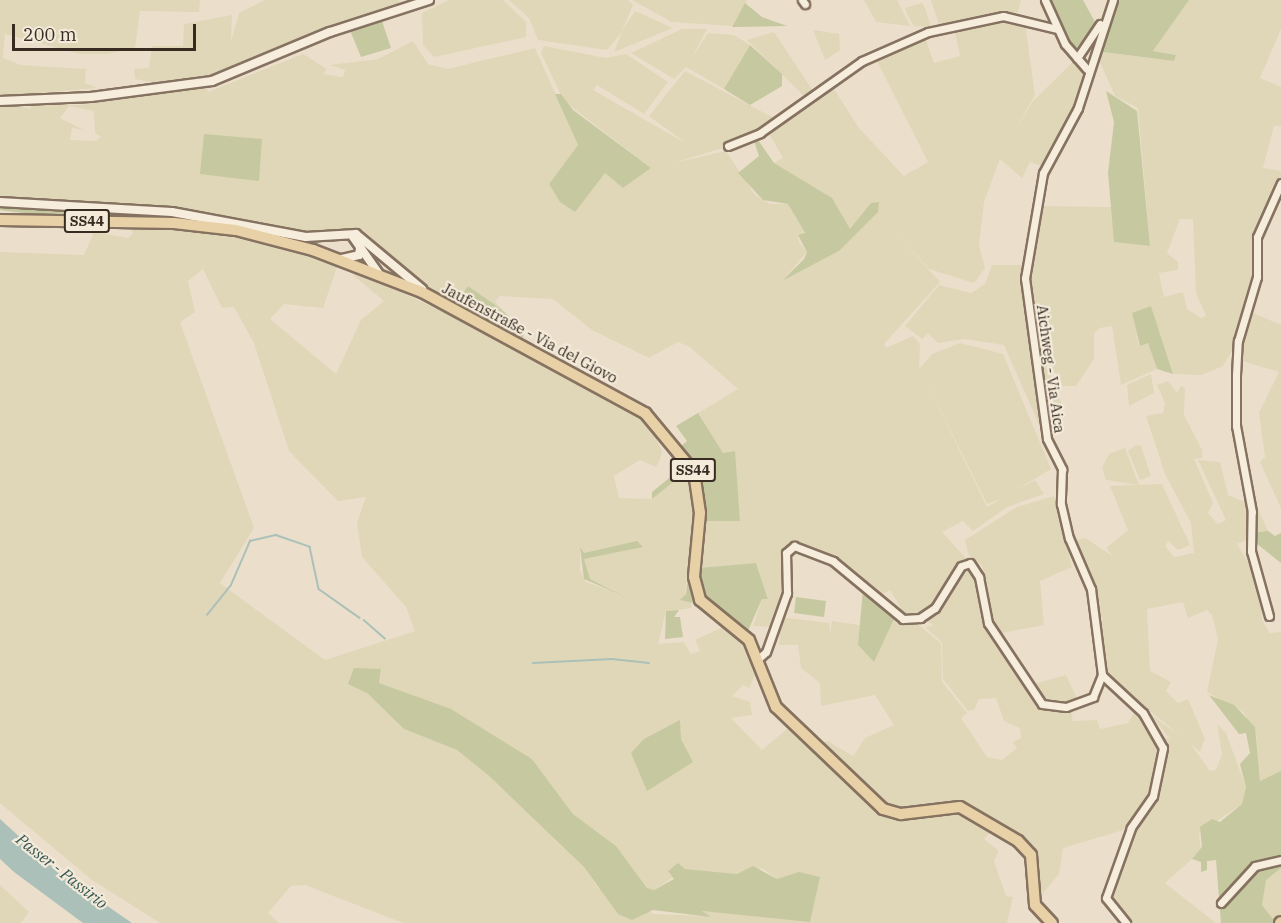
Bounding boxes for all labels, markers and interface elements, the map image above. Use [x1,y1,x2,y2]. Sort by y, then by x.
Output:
scale bar [15,12,200,50]
text: 200 m [23,23,77,46]
road number: SS44 [63,210,111,232]
street label: Jaufenstraße - Via del Giovo [439,279,621,387]
street label: Aichweg - Via Aica [1033,304,1069,434]
road number: SS44 [669,459,717,481]
water label: Passer - Passirio [13,829,111,913]

